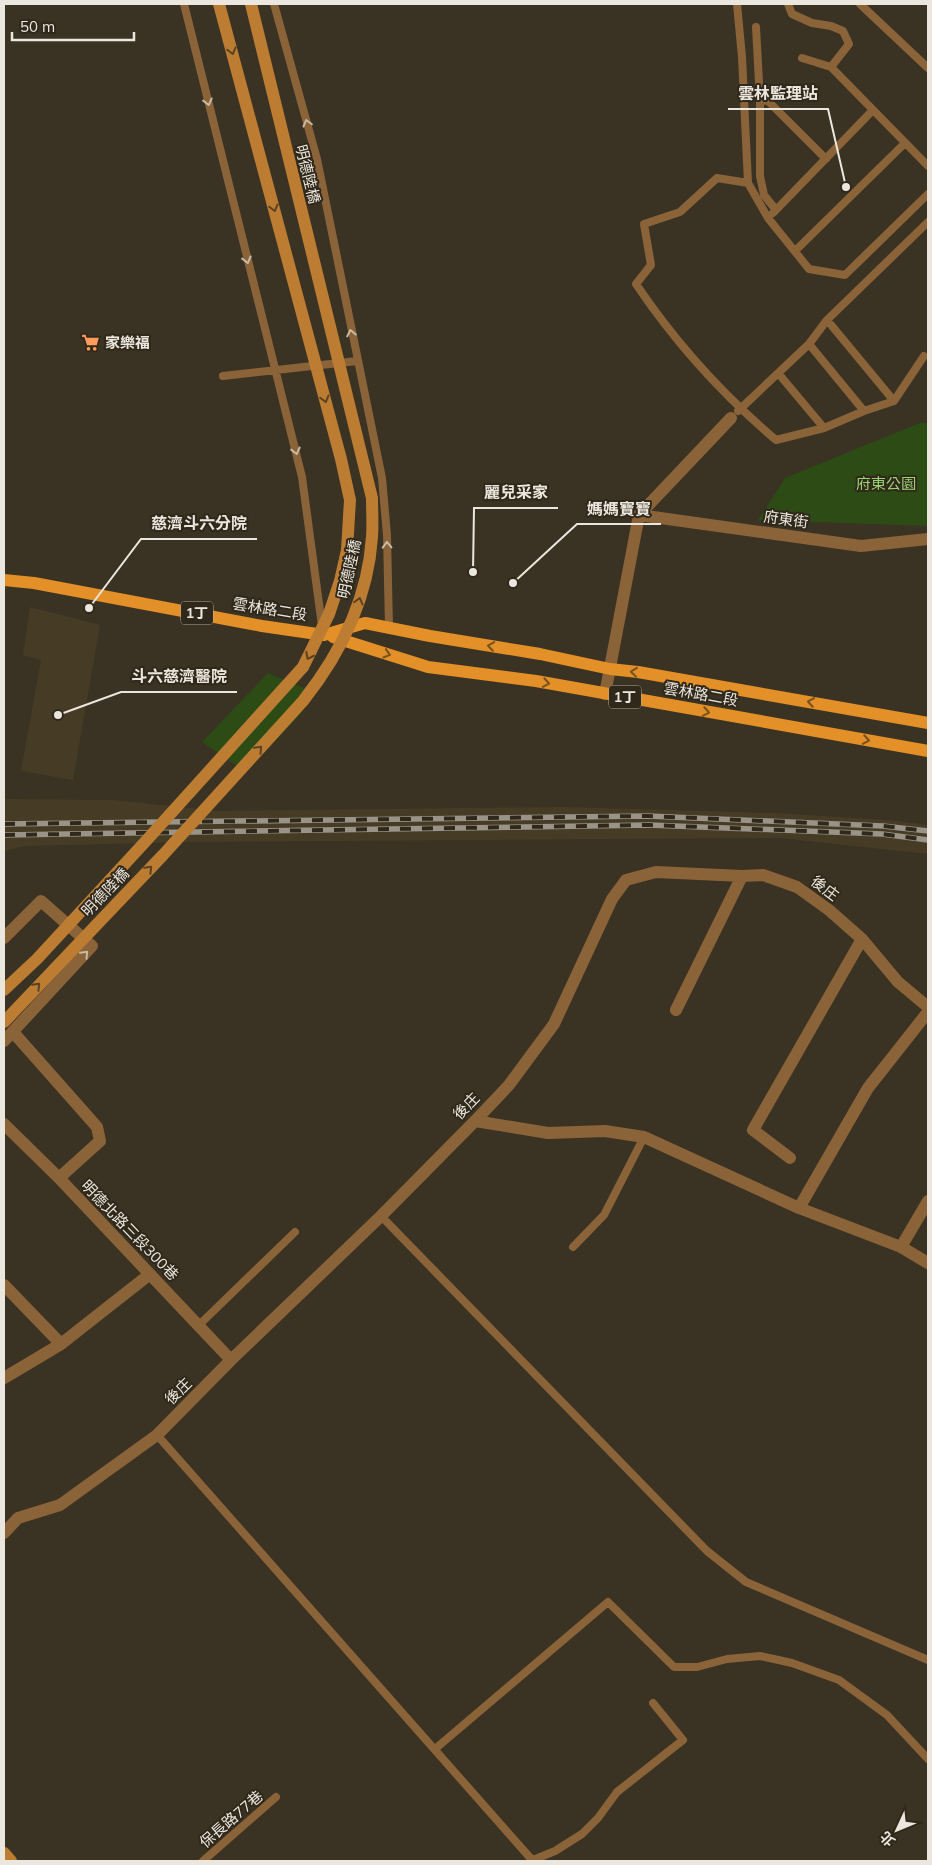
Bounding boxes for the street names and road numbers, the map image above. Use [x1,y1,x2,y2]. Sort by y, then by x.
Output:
street label: 明德陸橋 [292,143,324,205]
street label: 府東街 [762,506,810,532]
street label: 明德陸橋 [333,538,365,600]
street label: 雲林路二段 [231,594,309,624]
road number: 1丁 [181,602,213,624]
street label: 雲林路二段 [662,678,740,710]
road number: 1丁 [609,686,641,709]
street label: 明德陸橋 [77,864,133,920]
street label: 後庄 [807,871,843,905]
street label: 後庄 [449,1089,483,1123]
street label: 明德北路三段300巷 [77,1176,183,1284]
street label: 後庄 [161,1374,195,1408]
street label: 保長路77巷 [195,1786,267,1852]

